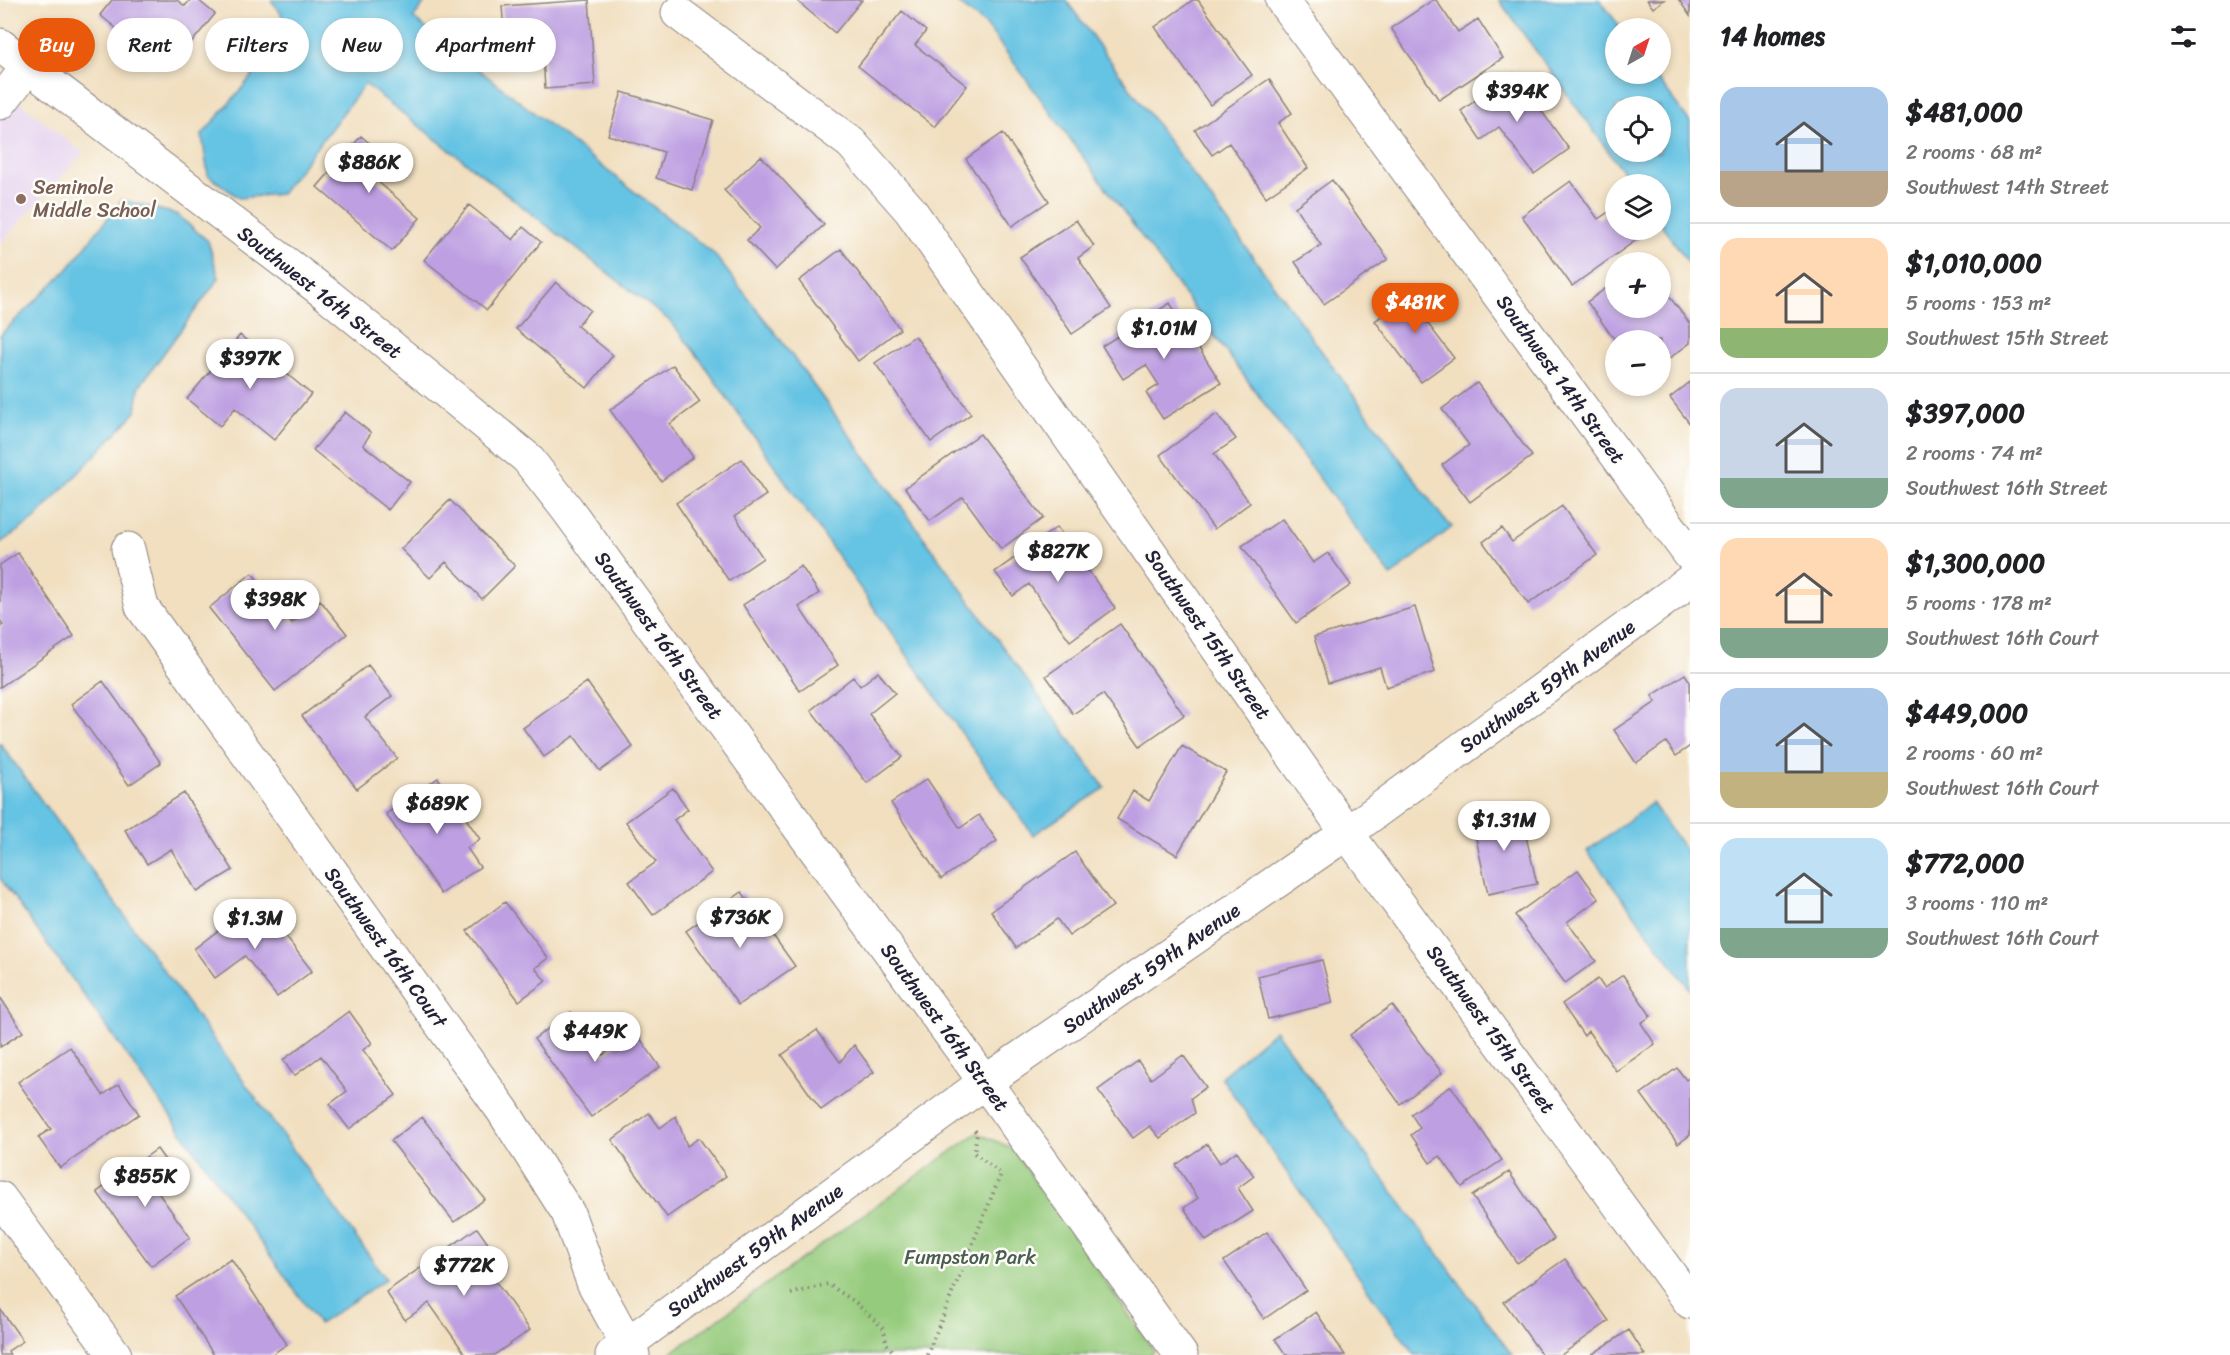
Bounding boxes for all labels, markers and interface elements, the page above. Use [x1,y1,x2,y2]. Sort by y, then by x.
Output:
text: 14 homes [1720,13,1825,59]
chip: Buy [18,18,95,72]
chip: Rent [107,18,193,72]
chip: Filters [205,18,309,72]
chip: New [321,18,403,72]
chip: Apartment [415,18,556,72]
north arrow [1605,18,1671,84]
map controls [1605,18,1671,396]
icon: filters [2167,20,2200,53]
pin: $394K [1475,72,1559,123]
text: $394K [1486,74,1548,109]
text: $481,000 [1906,89,2023,135]
button: locate [1605,96,1671,162]
icon: home [1768,111,1840,183]
text: 2 rooms · 68 m² [1906,135,2042,170]
pin: $886K [327,143,411,194]
text: $886K [338,145,400,180]
place label: Seminole Middle School [33,170,156,228]
text: Southwest 14th Street [1906,170,2109,205]
button: layers [1605,174,1671,240]
marker: Seminole Middle School [14,192,28,206]
street label: Southwest 16th Street [229,216,410,368]
text: $1,010,000 [1906,240,2042,286]
button: + [1605,252,1671,318]
icon: home [1768,262,1840,334]
pin: $481K [1373,283,1457,334]
text: $481K [1386,285,1444,320]
text: 5 rooms · 153 m² [1906,286,2051,321]
street label: Southwest 14th Street [1487,287,1635,472]
pin: $1.01M [1115,309,1213,360]
text: $1.01M [1131,311,1197,346]
text: Southwest 15th Street [1906,321,2109,356]
button: − [1605,330,1671,396]
pin: $397K [208,339,292,390]
text: $397K [220,341,280,376]
text: $397,000 [1906,390,2025,436]
icon: home [1768,412,1840,484]
text: 2 rooms · 74 m² [1906,436,2043,471]
text: Southwest 16th Street [1906,471,2108,506]
pin: $827K [1016,532,1100,583]
text: $827K [1028,534,1088,569]
text: $1,300,000 [1906,540,2045,586]
street label: Southwest 15th Street [1135,541,1280,728]
street label: Southwest 16th Street [585,543,732,727]
icon: home [1768,562,1840,634]
pin: $398K [233,580,317,631]
text: $398K [245,582,305,617]
text: 5 rooms · 178 m² [1906,586,2052,621]
street label: Southwest 59th Avenue [1451,610,1643,763]
text: Southwest 16th Court [1906,621,2099,656]
text: $449,000 [1906,690,2028,736]
icon: home [1768,712,1840,784]
text: 2 rooms · 60 m² [1906,736,2043,771]
text: Southwest 16th Court [1906,771,2099,806]
pin: $689K [395,784,479,835]
text: $689K [406,786,468,821]
pin: $1.31M [1455,801,1553,852]
text: $1.31M [1472,803,1536,838]
text: $772,000 [1906,840,2024,886]
street label: Southwest 16th Court [315,859,457,1036]
icon: home [1768,862,1840,934]
text: 3 rooms · 110 m² [1906,886,2048,921]
street label: Southwest 59th Avenue [1055,893,1248,1043]
pin: $736K [698,898,782,949]
pin: $1.3M [213,899,297,950]
text: $736K [710,900,770,935]
text: $1.3M [227,901,283,936]
text: Southwest 16th Court [1906,921,2099,956]
street label: Southwest 16th Street [871,935,1018,1119]
street label: Southwest 15th Street [1417,937,1564,1122]
pin: $449K [553,1012,637,1063]
text: $449K [564,1014,626,1049]
pin: $855K [103,1157,187,1208]
text: $855K [114,1159,176,1194]
street label: Southwest 59th Avenue [659,1174,851,1327]
park label: Fumpston Park [904,1240,1036,1275]
pin: $772K [422,1246,506,1297]
text: $772K [434,1248,494,1283]

